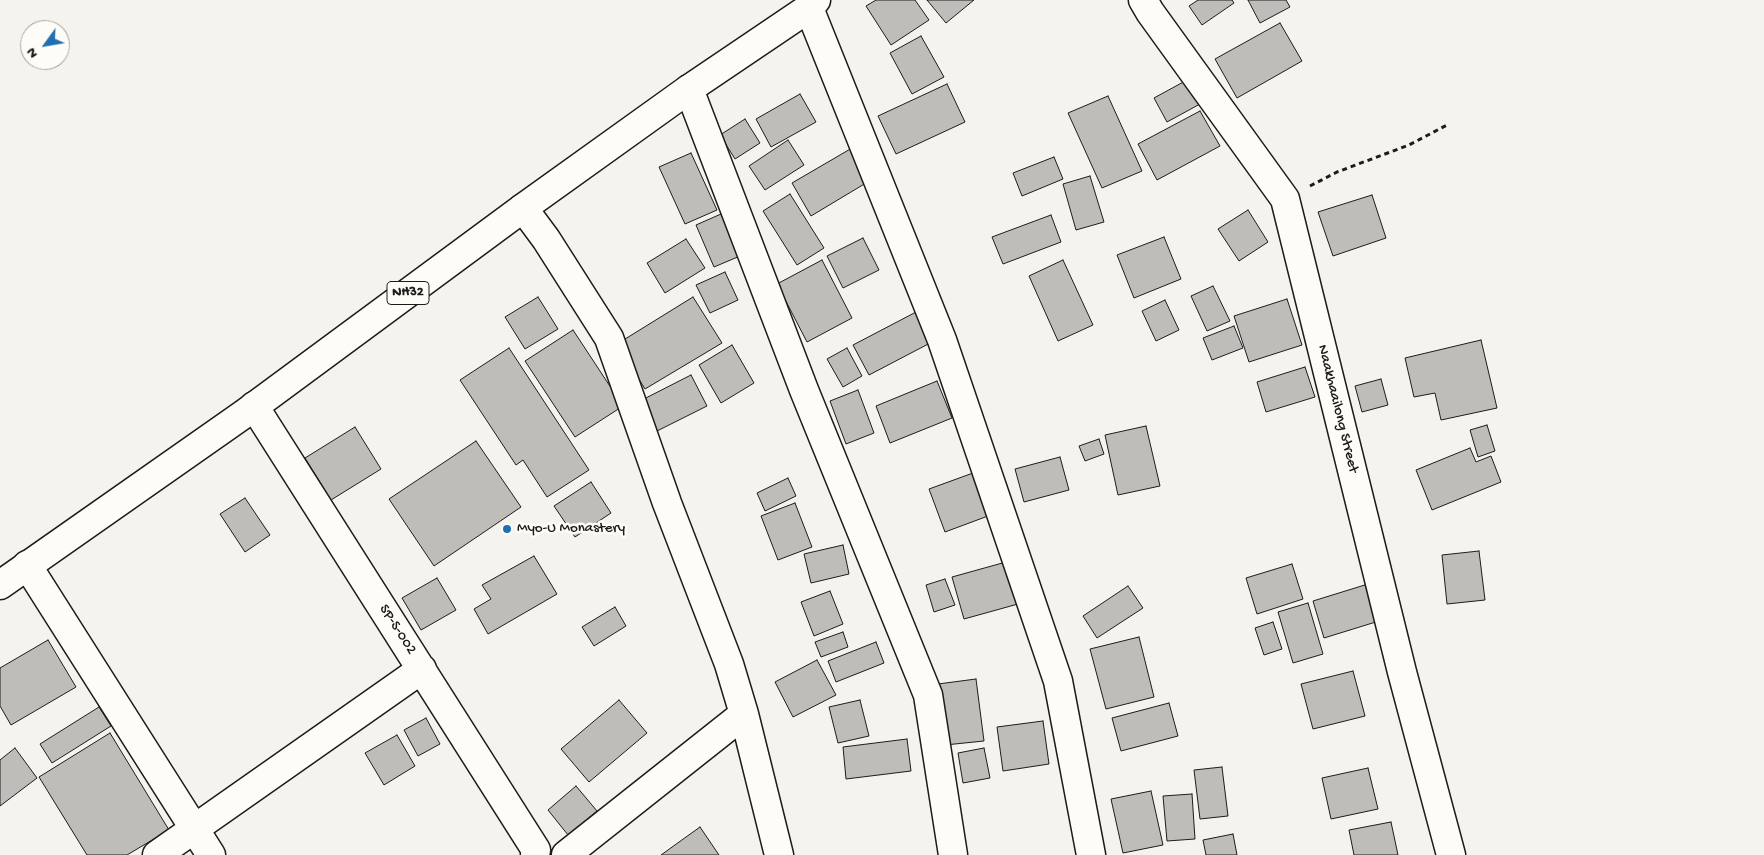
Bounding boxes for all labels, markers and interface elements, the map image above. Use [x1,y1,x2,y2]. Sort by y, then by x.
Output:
north arrow [20,20,70,70]
text: N [23,44,42,61]
road number: NH32 [387,282,429,304]
street label: Naakhaailong Street [1312,343,1362,475]
place label: Myo-U Monastery [517,520,625,538]
marker: Myo-U Monastery [501,523,513,535]
street label: SP-S-002 [374,602,420,658]

